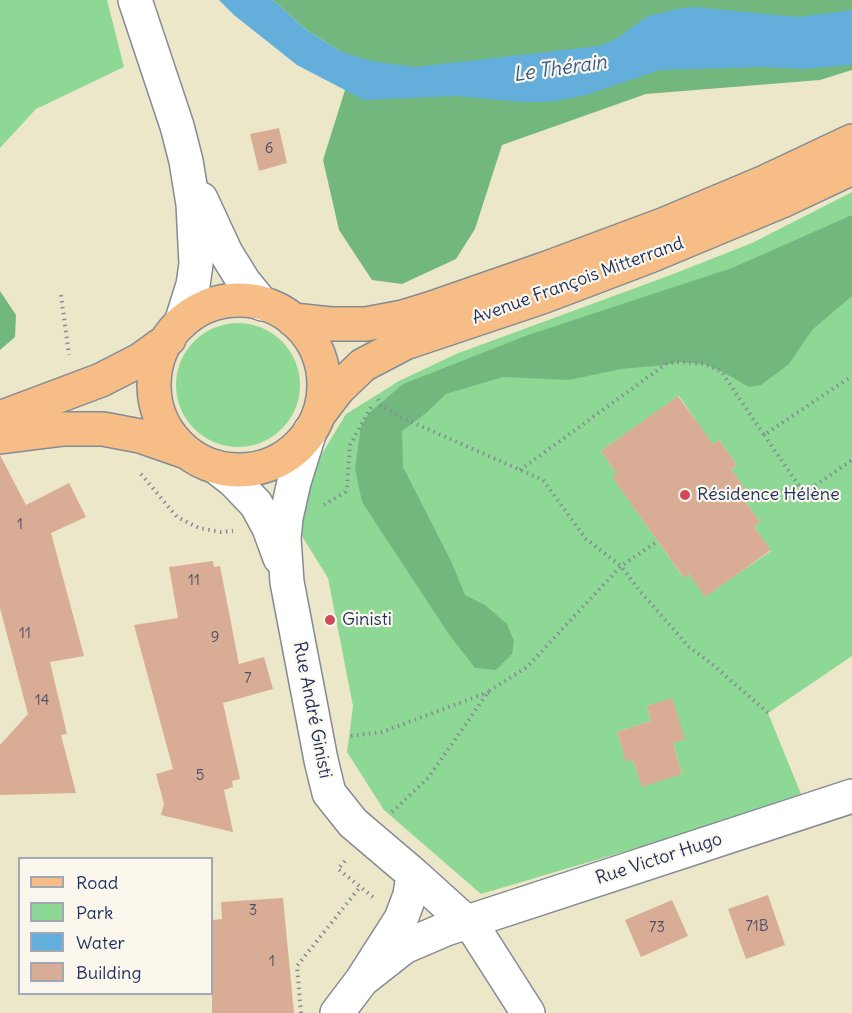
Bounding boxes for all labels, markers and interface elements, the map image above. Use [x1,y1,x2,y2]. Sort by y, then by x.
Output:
water label: Le Thérain [512,51,608,87]
house number: 6 [265,140,273,158]
street label: Avenue François Mitterrand [469,233,687,329]
place label: Résidence Hélène [697,484,840,506]
marker: Résidence Hélène [678,488,692,502]
house number: 1 [17,516,23,534]
house number: 11 [188,572,200,590]
place label: Ginisti [342,609,392,631]
marker: Ginisti [323,613,337,627]
house number: 11 [19,625,31,643]
house number: 9 [211,629,219,647]
street label: Rue André Ginisti [288,640,336,780]
house number: 7 [244,670,252,688]
house number: 14 [35,692,49,710]
house number: 5 [196,767,204,785]
street label: Rue Victor Hugo [593,828,725,890]
legend [18,857,213,995]
text: Road [76,871,118,894]
text: Park [76,901,113,924]
house number: 3 [249,902,257,920]
house number: 71B [745,918,769,936]
house number: 73 [649,919,665,937]
text: Water [76,931,125,954]
house number: 1 [269,953,275,971]
text: Building [76,961,141,984]

